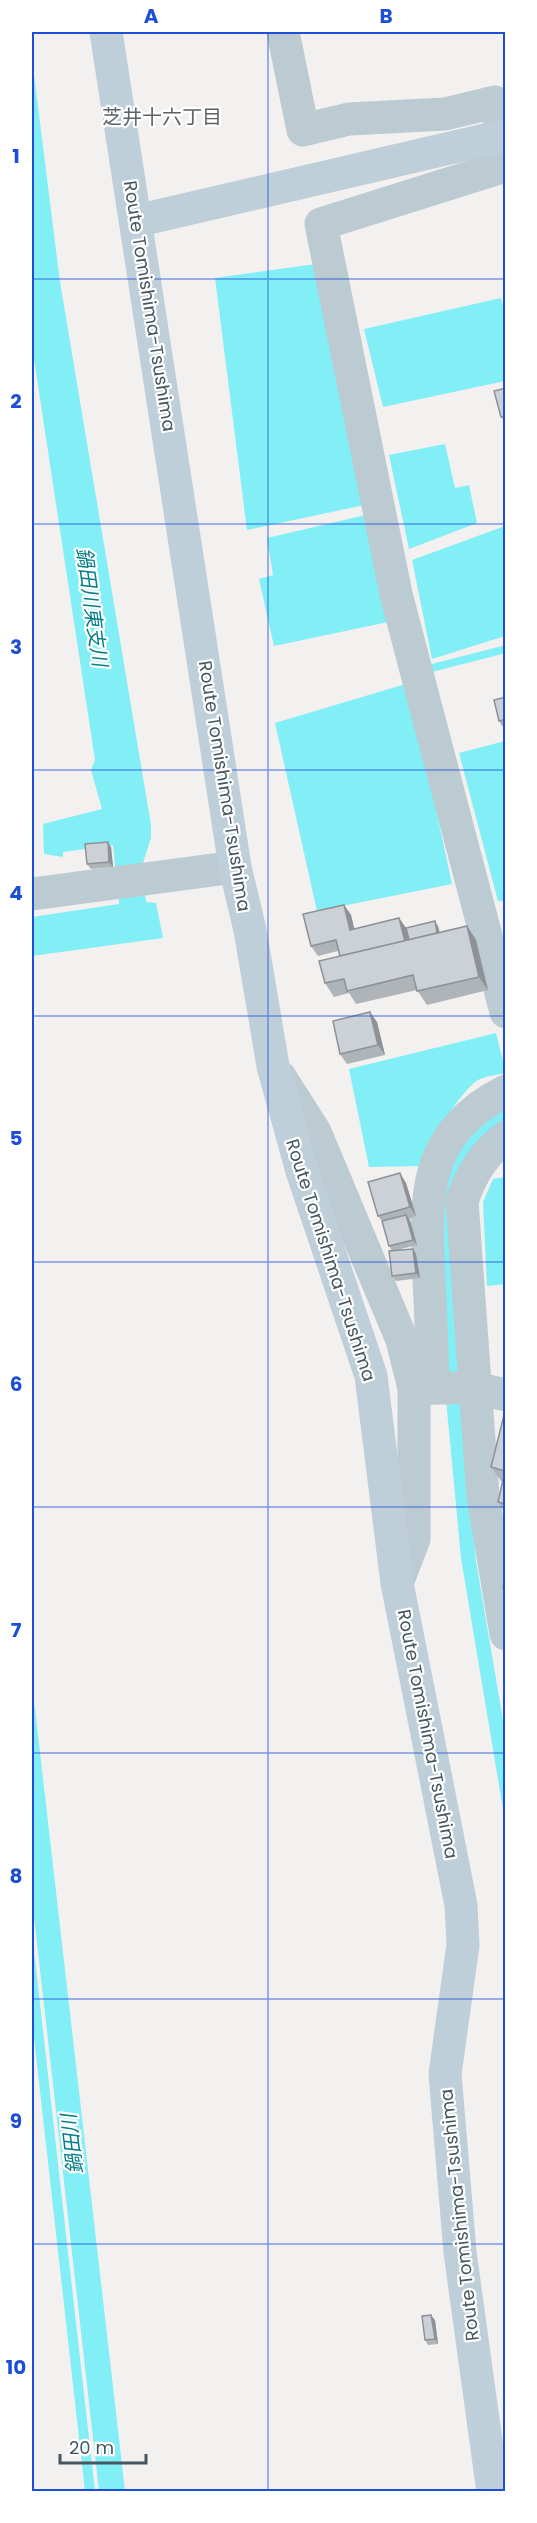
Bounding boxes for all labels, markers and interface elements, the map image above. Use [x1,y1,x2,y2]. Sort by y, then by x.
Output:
text: A [144,2,159,30]
text: B [379,2,393,30]
district label: 芝井十六丁目 [102,103,222,131]
text: 1 [12,142,20,170]
street label: Route Tomishima-Tsushima [118,179,182,433]
text: 2 [10,387,22,415]
water label: 鍋田川東支川 [70,546,114,670]
text: 3 [10,633,22,661]
street label: Route Tomishima-Tsushima [193,659,257,913]
text: 4 [9,879,23,907]
text: 5 [10,1124,23,1152]
street label: Route Tomishima-Tsushima [280,1136,382,1384]
text: 6 [10,1370,22,1398]
street label: Route Tomishima-Tsushima [392,1607,464,1861]
text: 7 [11,1616,22,1644]
text: 8 [10,1862,22,1890]
street label: Route Tomishima-Tsushima [433,2088,485,2342]
text: 9 [10,2107,22,2135]
water label: 鍋田川 [54,2111,90,2175]
text: 10 [6,2353,26,2381]
scale bar [60,2427,146,2465]
text: 20 m [69,2435,114,2460]

